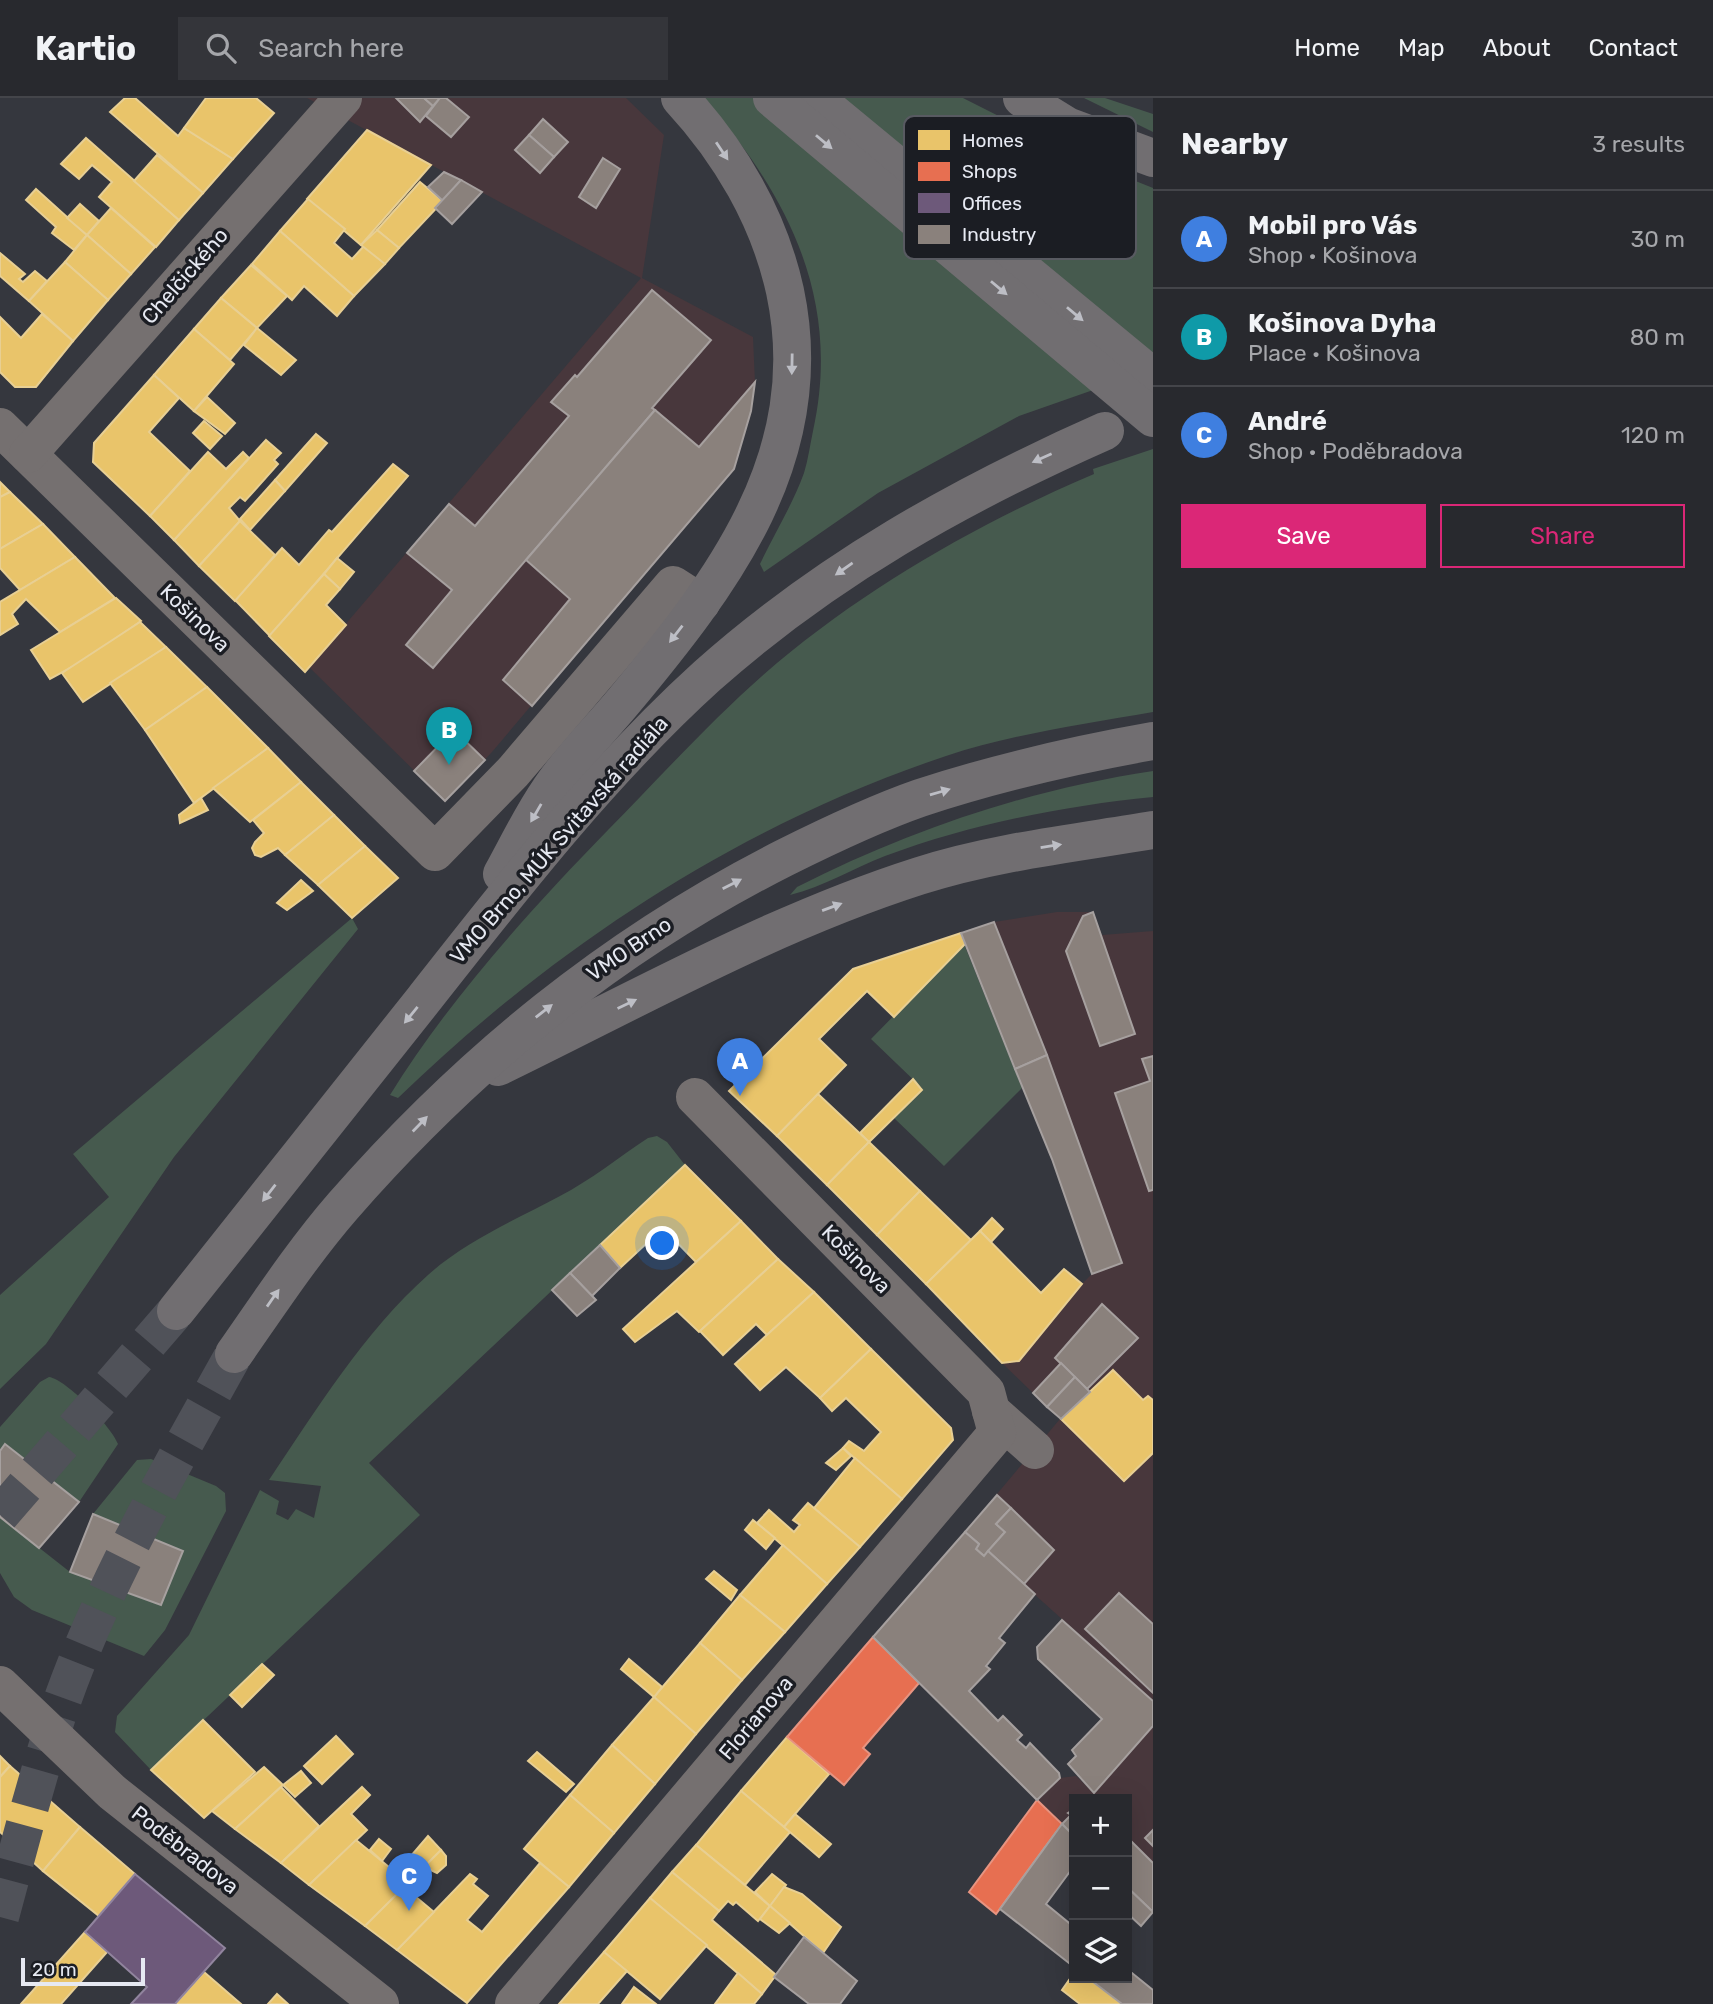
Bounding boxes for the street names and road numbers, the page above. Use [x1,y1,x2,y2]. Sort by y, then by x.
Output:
street label: Chelčického [136,223,233,329]
street label: Košinova [155,578,235,657]
street label: VMO Brno, MÚK Svitavská radiála [445,711,673,969]
street label: VMO Brno [582,912,676,986]
street label: Košinova [817,1219,896,1298]
street label: Florianova [713,1671,798,1765]
street label: Poděbradova [127,1800,244,1899]

